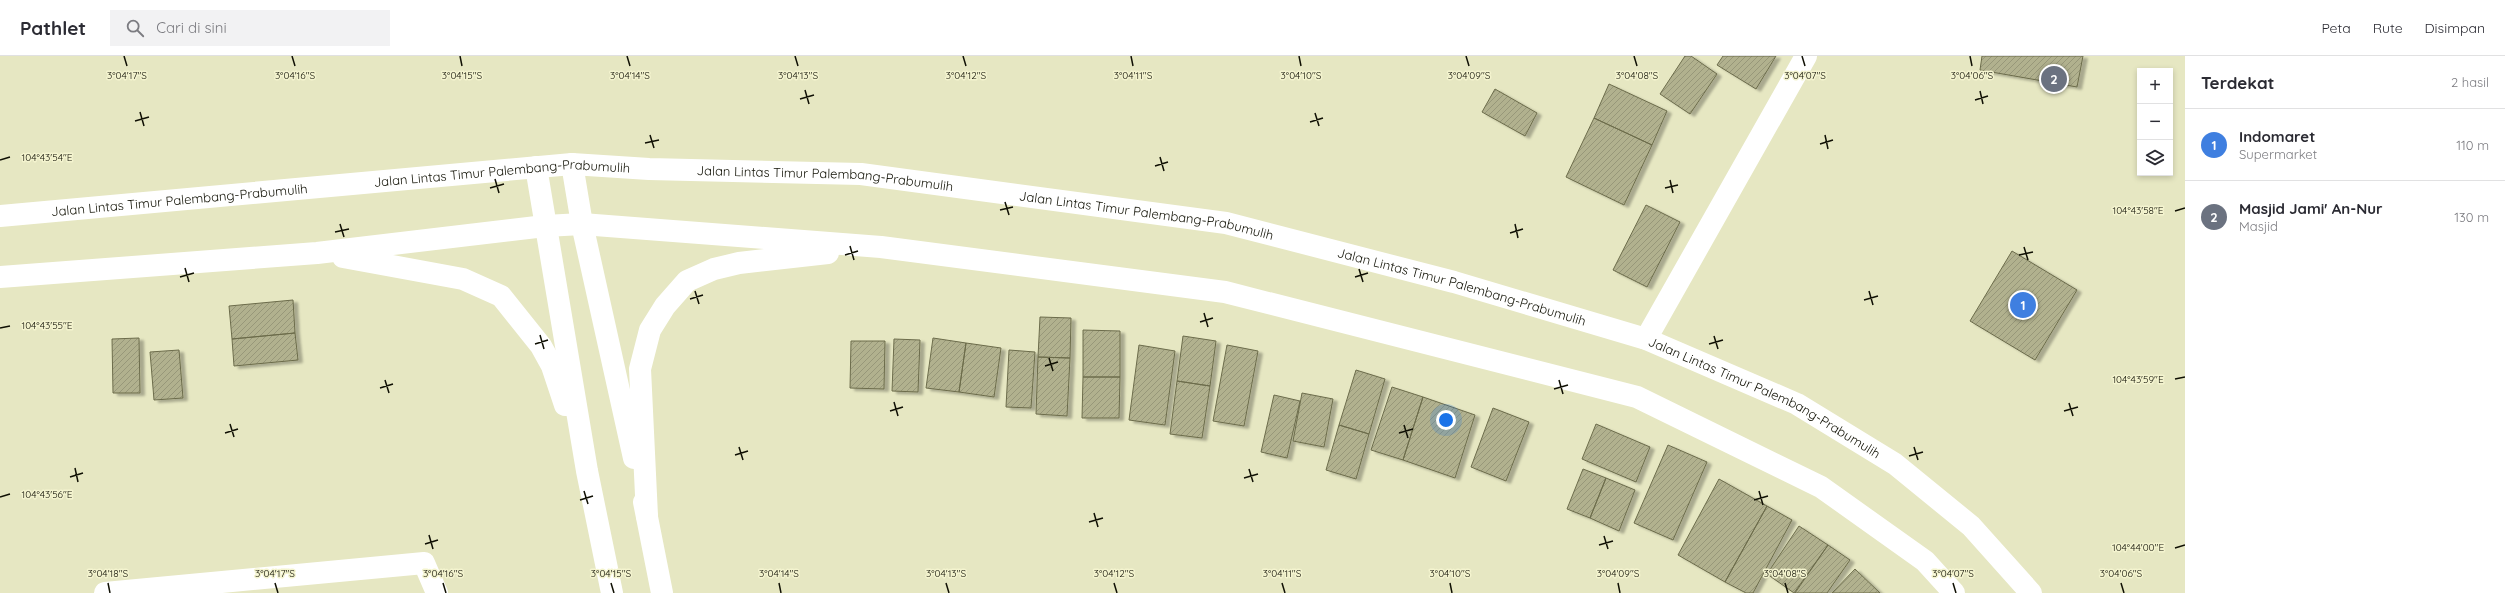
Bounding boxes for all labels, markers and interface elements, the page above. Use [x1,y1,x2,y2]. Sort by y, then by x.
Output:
search box [110,10,390,46]
text: Pathlet [20,16,86,40]
icon: search [124,17,146,39]
text: Cari di sini [156,18,227,37]
text: Peta [2321,19,2351,37]
text: Rute [2373,19,2403,37]
text: Disimpan [2425,19,2485,37]
pin: 2 [2041,64,2067,94]
map controls [2137,68,2173,176]
button: + [2137,68,2173,104]
text: 3°04'17"S [107,69,147,82]
text: 3°04'16"S [275,69,315,82]
text: 3°04'15"S [442,69,483,82]
text: 3°04'14"S [610,69,650,82]
text: 3°04'13"S [778,69,818,82]
text: 3°04'12"S [946,69,987,82]
text: 3°04'11"S [1114,69,1153,82]
text: 3°04'10"S [1281,69,1322,82]
text: 3°04'09"S [1448,69,1491,82]
text: 3°04'08"S [1616,69,1659,82]
text: 3°04'07"S [1784,69,1826,82]
text: 3°04'06"S [1951,69,1994,82]
text: Terdekat [2201,72,2275,93]
text: 2 hasil [2451,74,2489,90]
button: − [2137,104,2173,140]
text: Indomaret [2239,127,2315,146]
text: 1 [2211,137,2217,153]
text: 110 m [2456,137,2489,153]
button: layers [2137,140,2173,176]
text: Supermarket [2239,146,2317,162]
text: 104°43'54"E [22,151,73,164]
street label: Jalan Lintas Timur Palembang-Prabumulih [373,156,631,190]
street label: Jalan Lintas Timur Palembang-Prabumulih [697,162,954,194]
street label: Jalan Lintas Timur Palembang-Prabumulih [50,180,308,219]
street label: Jalan Lintas Timur Palembang-Prabumulih [1018,187,1275,243]
text: Masjid Jami' An-Nur [2239,199,2382,218]
text: 104°43'58"E [2112,204,2164,217]
text: 2 [2210,209,2218,225]
text: 130 m [2454,209,2489,225]
text: Masjid [2239,218,2278,234]
street label: Jalan Lintas Timur Palembang-Prabumulih [1336,244,1588,329]
pin: 1 [2010,290,2036,320]
text: 104°43'55"E [21,319,73,332]
street label: Jalan Lintas Timur Palembang-Prabumulih [1646,333,1884,461]
text: 104°43'59"E [2112,373,2164,386]
your location [1436,410,1456,430]
text: 104°43'56"E [21,488,73,501]
text: 104°44'00"E [2112,541,2164,554]
text: 3°04'18"S [88,567,129,580]
text: 3°04'17"S [255,567,295,580]
text: 3°04'16"S [423,567,463,580]
text: 3°04'15"S [591,567,632,580]
text: 3°04'14"S [759,567,799,580]
text: 3°04'13"S [926,567,966,580]
text: 3°04'12"S [1094,567,1135,580]
text: 3°04'11"S [1263,567,1302,580]
text: 3°04'10"S [1430,567,1471,580]
text: 3°04'09"S [1597,567,1640,580]
text: 3°04'08"S [1764,567,1807,580]
text: 3°04'07"S [1932,567,1974,580]
text: 3°04'06"S [2100,567,2143,580]

